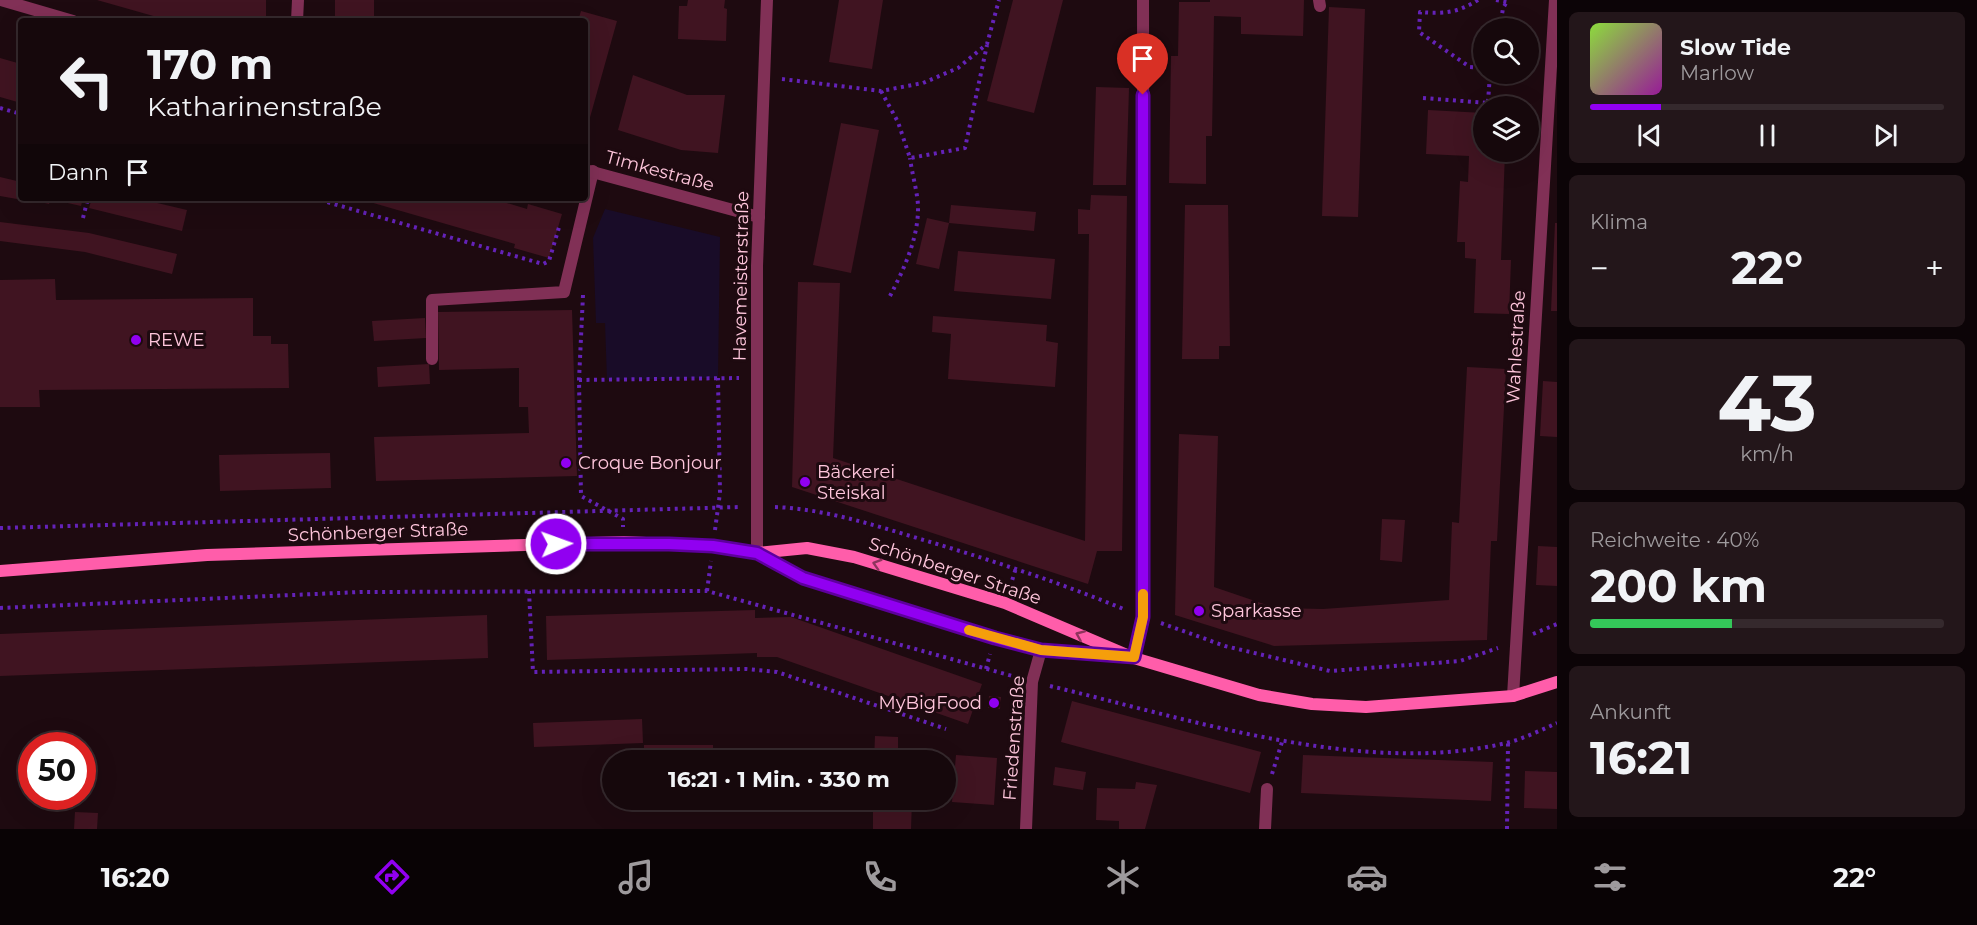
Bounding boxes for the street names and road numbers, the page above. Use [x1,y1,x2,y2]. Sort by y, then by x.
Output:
street label: Timkestraße [603,146,717,196]
street label: Havemeisterstraße [729,191,753,361]
street label: Wahlestraße [1502,290,1530,404]
street label: Schönberger Straße [288,518,469,546]
street label: Schönberger Straße [866,533,1044,609]
street label: Friedenstraße [999,675,1029,801]

